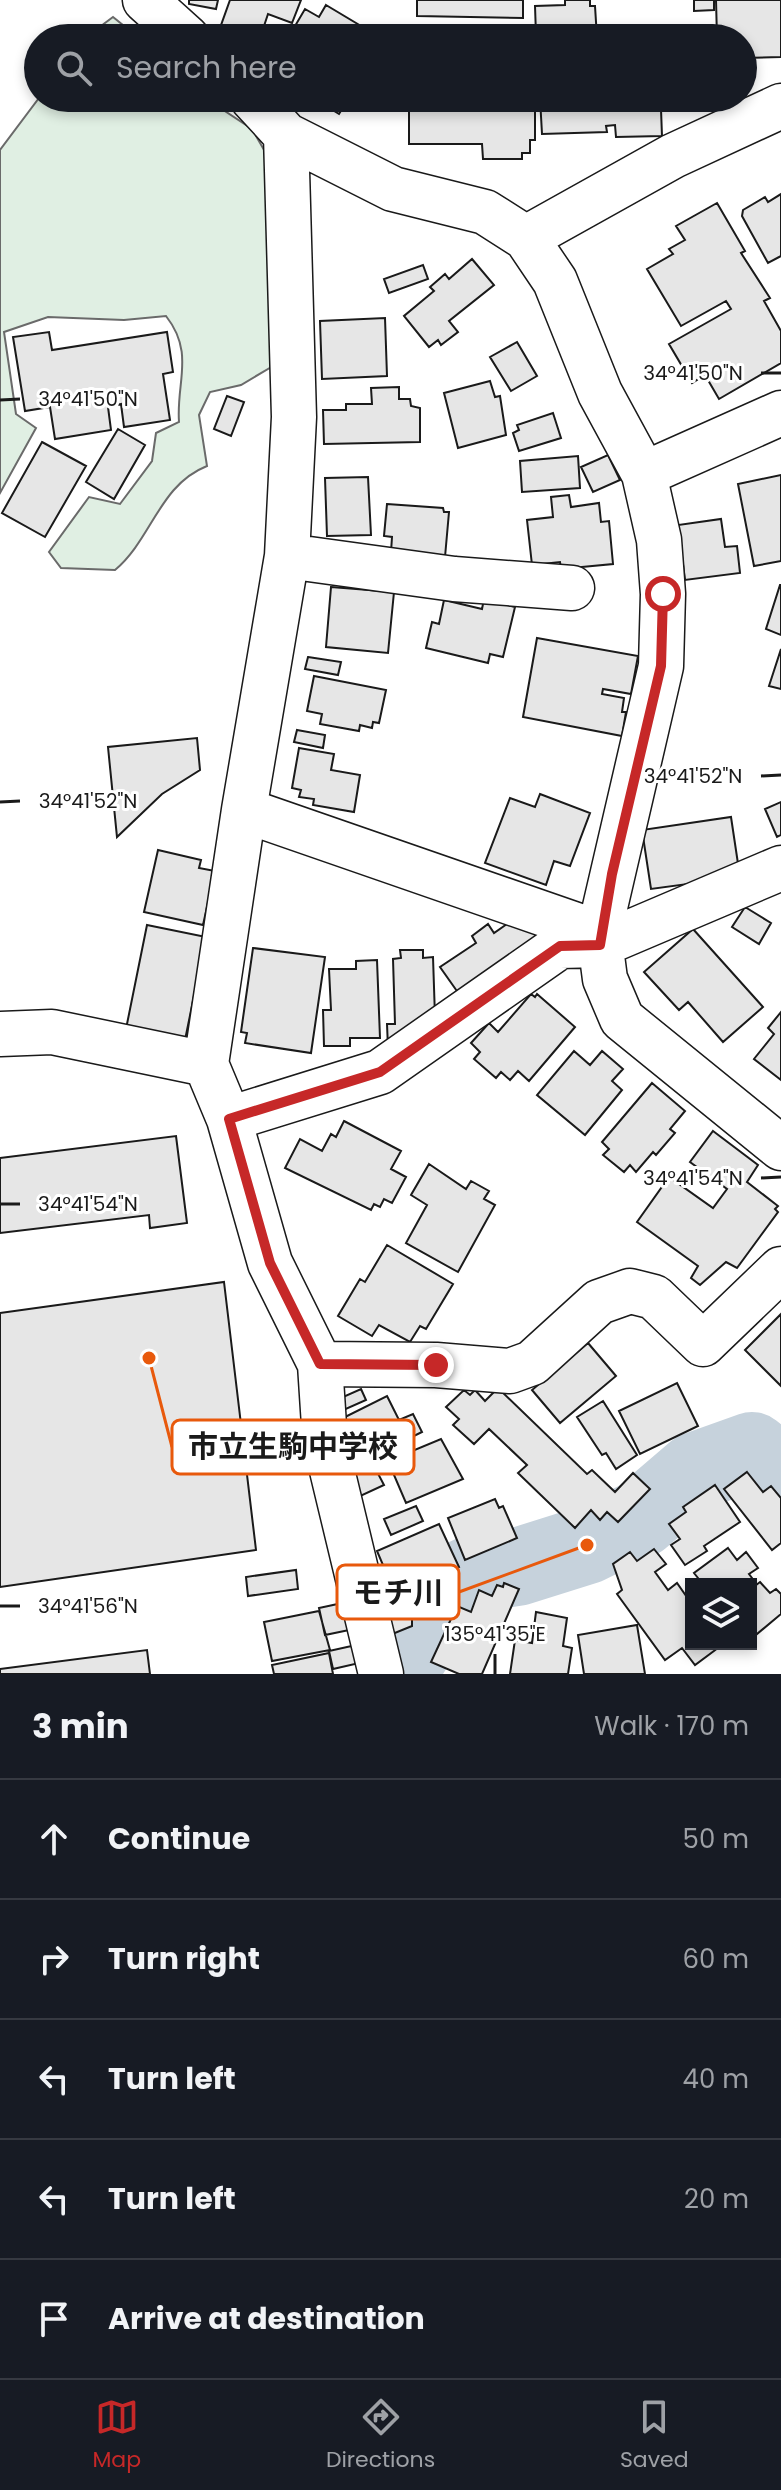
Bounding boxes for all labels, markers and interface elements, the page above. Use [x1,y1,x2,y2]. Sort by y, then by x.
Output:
search box [24,24,757,112]
icon: search [52,46,96,90]
text: Search here [116,46,297,89]
text: 34°41'50"N [643,359,743,387]
text: 34°41'50"N [38,385,138,413]
route start [645,576,681,612]
text: 34°41'52"N [644,762,742,790]
text: 34°41'52"N [39,787,137,815]
text: 34°41'54"N [643,1164,743,1192]
text: 34°41'54"N [38,1190,138,1218]
route end [418,1347,454,1383]
callout: 市立生駒中学校 [172,1420,414,1474]
text: 市立生駒中学校 [188,1425,398,1468]
callout: モチ川 [337,1565,459,1619]
text: モチ川 [353,1571,443,1614]
map controls [685,1578,757,1650]
button: layers [685,1578,757,1650]
text: 34°41'56"N [38,1592,138,1620]
text: 135°41'35"E [444,1620,546,1648]
text: 3 min [32,1702,129,1750]
text: Walk · 170 m [594,1708,749,1744]
icon: ahead [32,1817,76,1861]
text: Continue [108,1817,250,1860]
text: 50 m [683,1821,749,1857]
icon: right [32,1937,76,1981]
text: Turn right [108,1937,260,1980]
text: 60 m [682,1941,749,1977]
icon: left [32,2057,76,2101]
text: Turn left [108,2057,236,2100]
text: 40 m [683,2061,749,2097]
icon: left [32,2177,76,2221]
text: Turn left [108,2177,236,2220]
text: 20 m [684,2181,749,2217]
icon: arrive [32,2297,76,2341]
text: Arrive at destination [108,2297,425,2340]
tab: Map [92,2395,141,2476]
tab: Directions [326,2395,435,2476]
tab: Saved [620,2395,689,2476]

